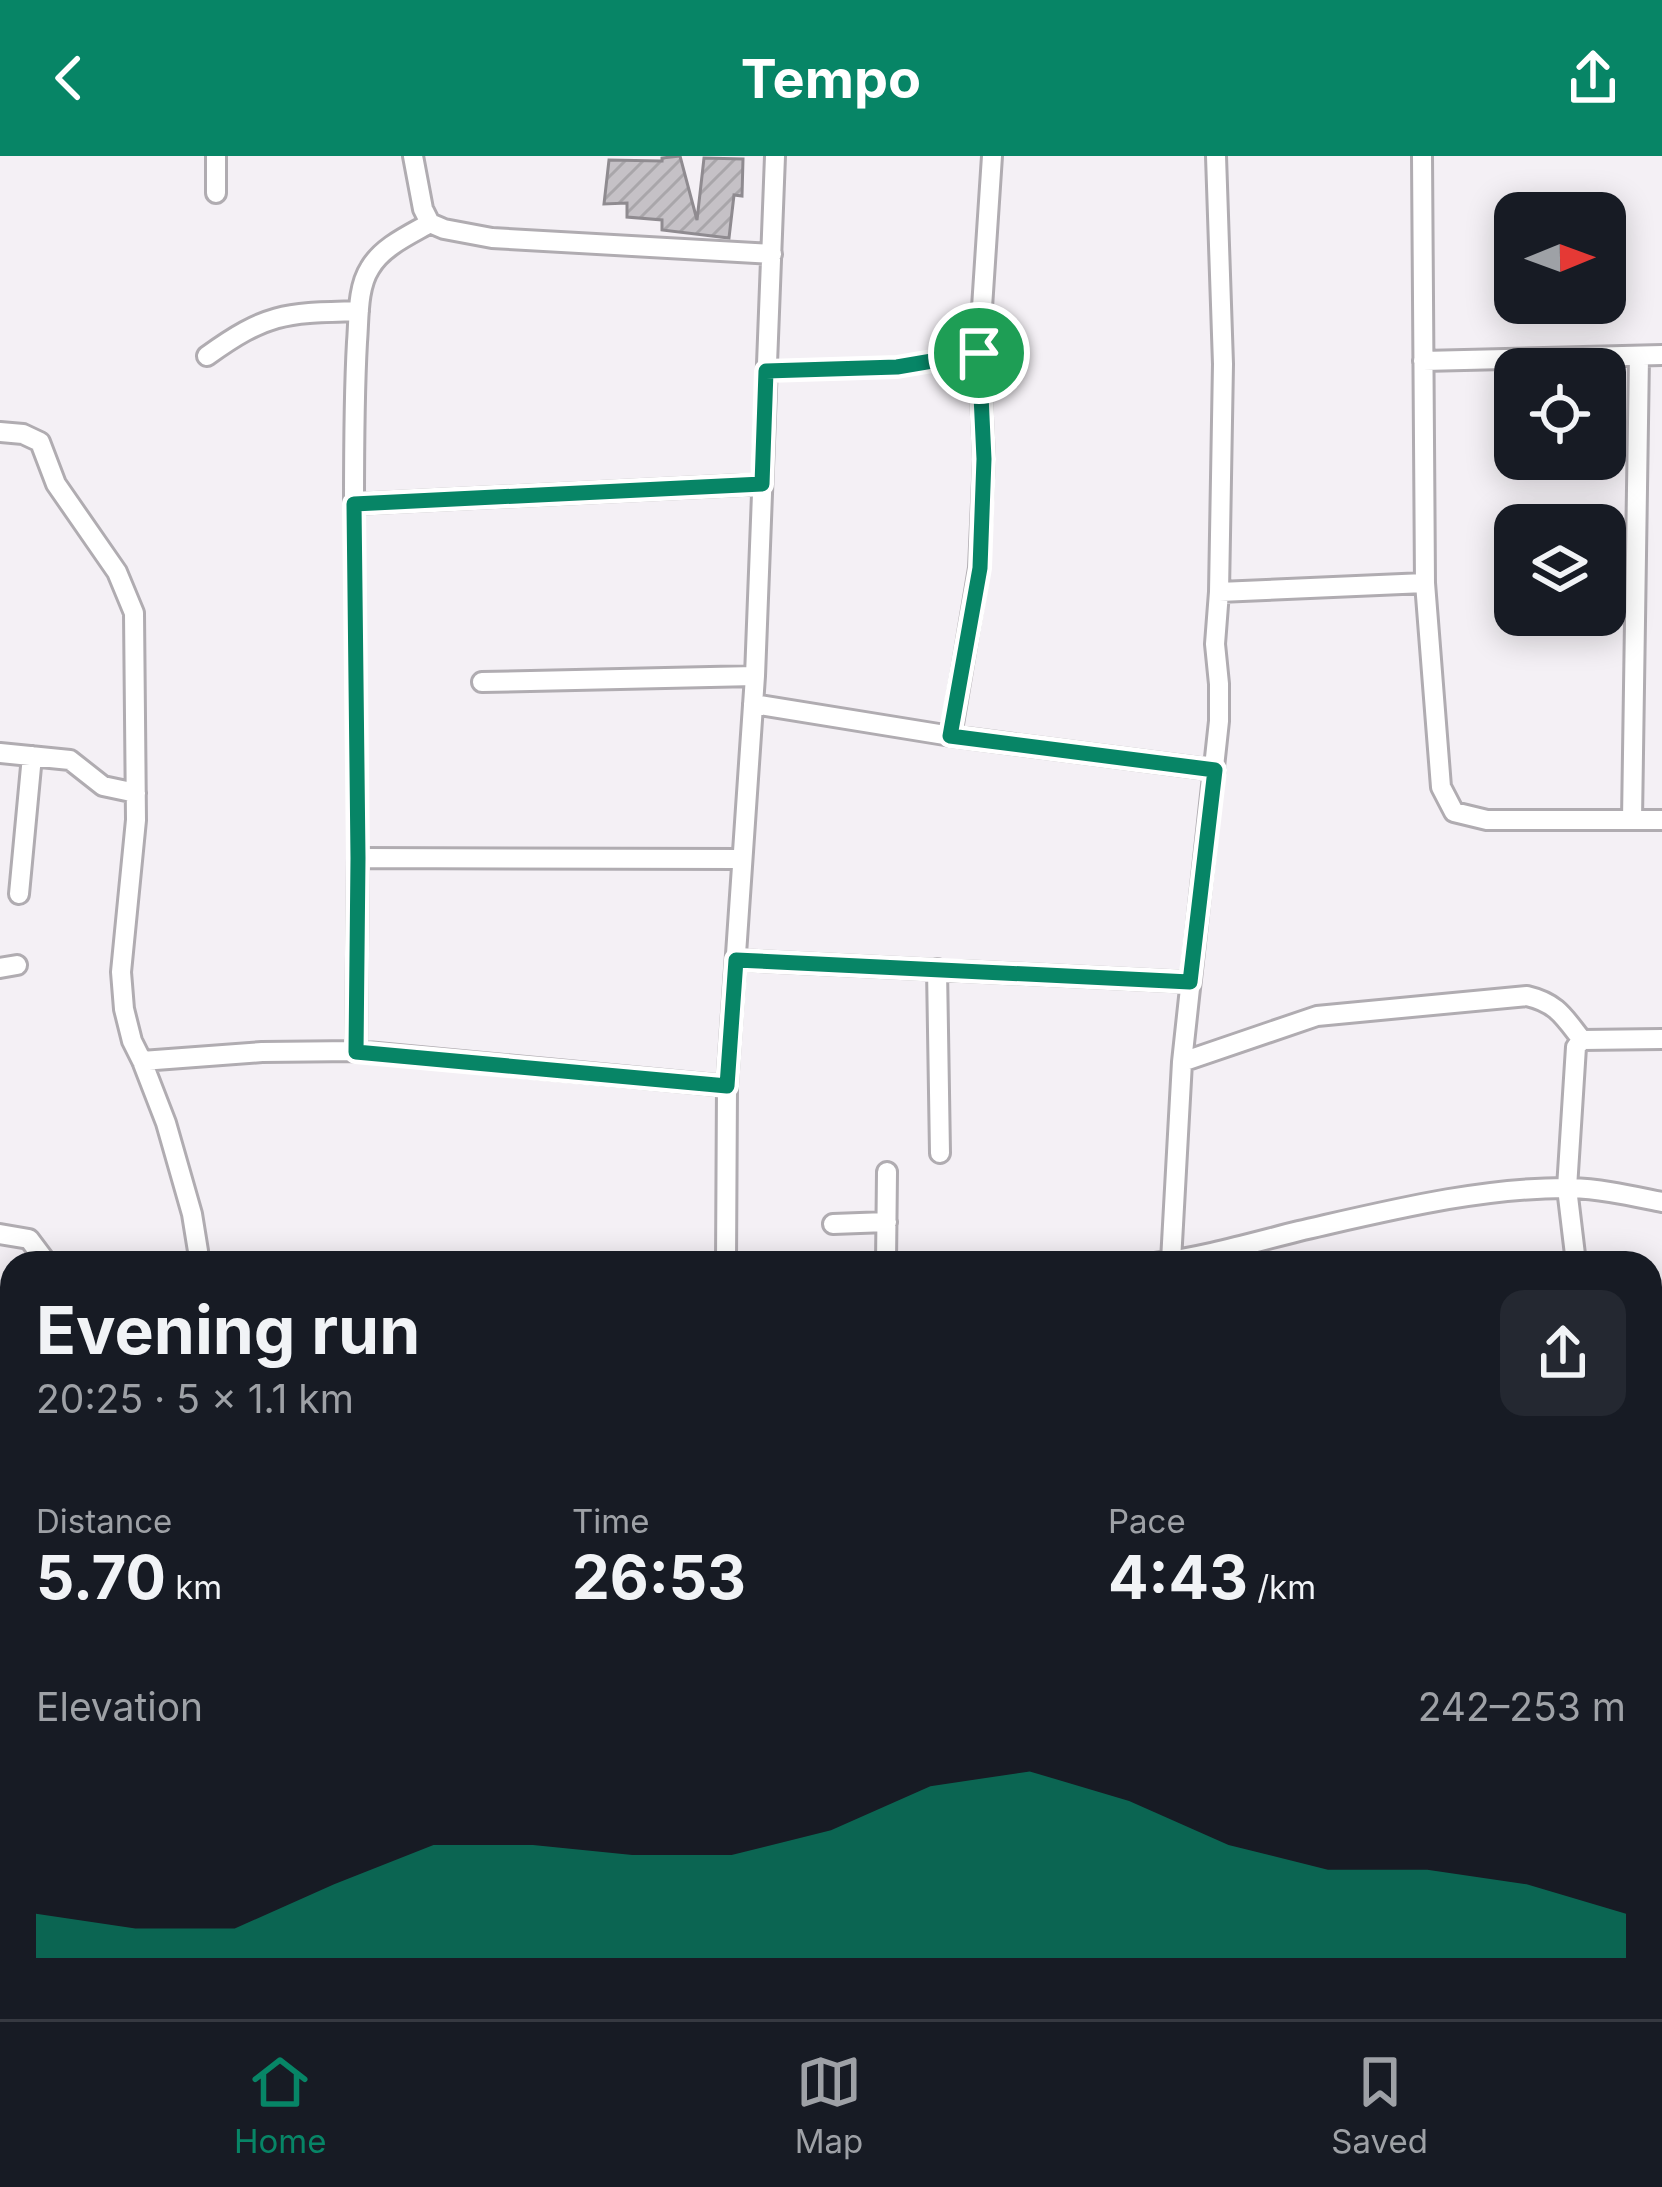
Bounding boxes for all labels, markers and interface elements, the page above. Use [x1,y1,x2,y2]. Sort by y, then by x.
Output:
icon: back [36,45,102,111]
icon: share [1560,45,1626,111]
text: Tempo [741,46,921,111]
north arrow [1494,192,1626,324]
map controls [1494,192,1626,636]
pin [928,302,1030,404]
icon: arrive [946,320,1012,386]
button: locate [1494,348,1626,480]
button: layers [1494,504,1626,636]
text: Evening run [36,1290,420,1370]
button: share [1500,1290,1626,1416]
text: 20:25 · 5 × 1.1 km [36,1375,354,1422]
text: Distance [36,1501,172,1541]
text: Time [572,1501,649,1541]
text: Pace [1108,1501,1186,1541]
text: 5.70 [36,1541,166,1613]
text: 26:53 [572,1541,746,1613]
text: 4:43 [1108,1541,1248,1613]
text: km [166,1567,222,1607]
text: /km [1248,1567,1316,1607]
text: Elevation [36,1683,203,1730]
text: 242–253 m [1418,1683,1626,1730]
tab: Home [234,2049,327,2161]
tab: Map [795,2049,863,2161]
tab: Saved [1331,2049,1428,2161]

